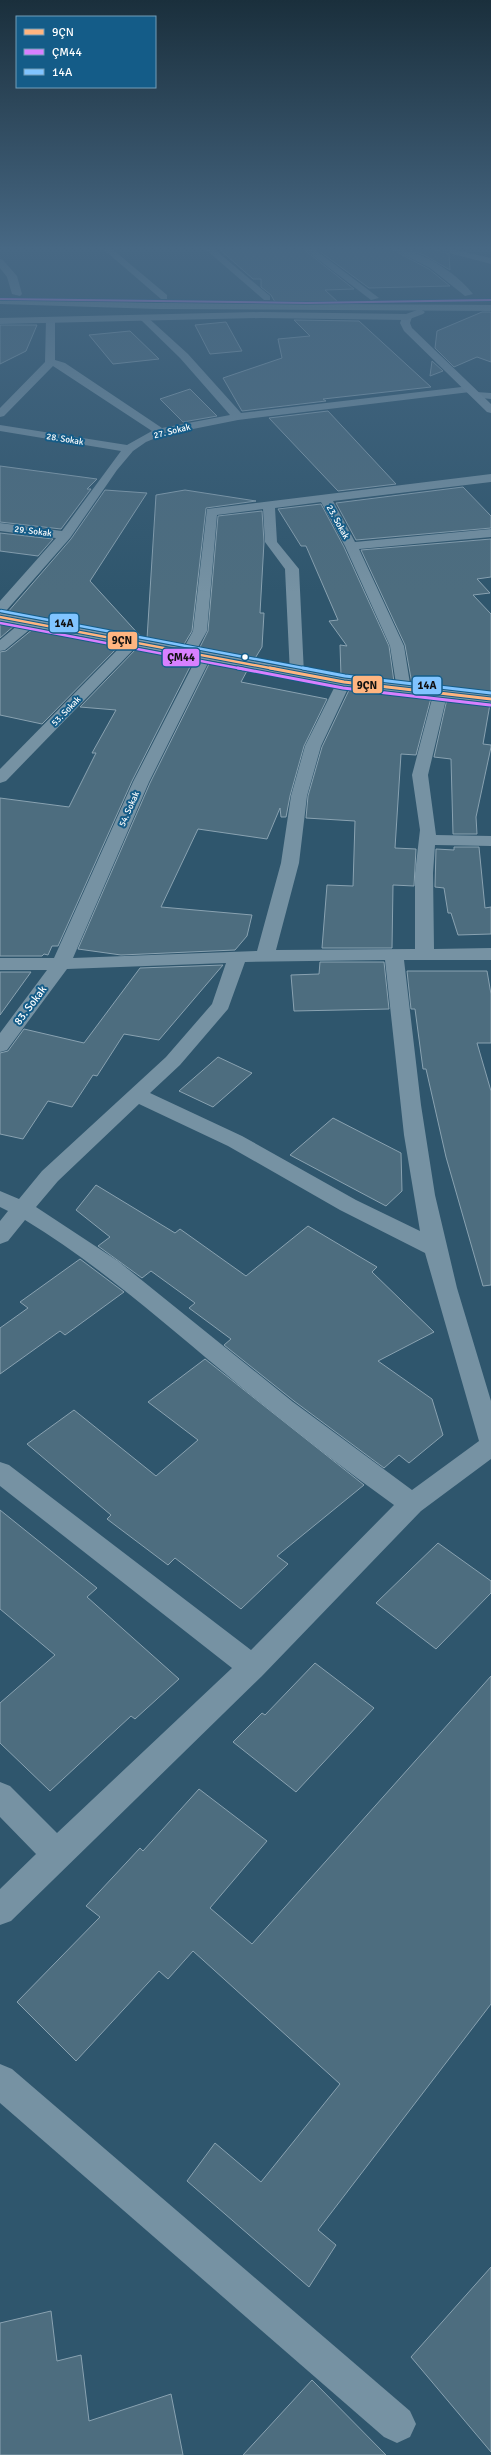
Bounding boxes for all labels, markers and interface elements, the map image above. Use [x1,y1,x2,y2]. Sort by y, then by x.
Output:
legend [16,16,156,88]
text: 9ÇN [52,25,74,40]
text: ÇM44 [52,45,82,60]
text: 14A [52,65,73,80]
street label: 27. Sokak [153,422,192,441]
street label: 28. Sokak [46,431,85,448]
street label: 23. Sokak [324,503,352,542]
street label: 29. Sokak [14,524,53,539]
line badge: 14A [49,613,79,633]
text: 14A [55,617,73,630]
line badge: 9ÇN [107,631,138,650]
text: 9ÇN [112,634,132,647]
line badge: ÇM44 [162,648,200,667]
text: ÇM44 [167,651,195,664]
unlabelled marker [240,652,250,662]
line badge: 9ÇN [352,675,383,694]
line badge: 14A [412,676,442,695]
text: 9ÇN [357,679,377,692]
text: 14A [418,679,436,692]
street label: 53. Sokak [49,694,84,729]
street label: 54. Sokak [117,789,142,828]
street label: 83. Sokak [11,983,50,1027]

